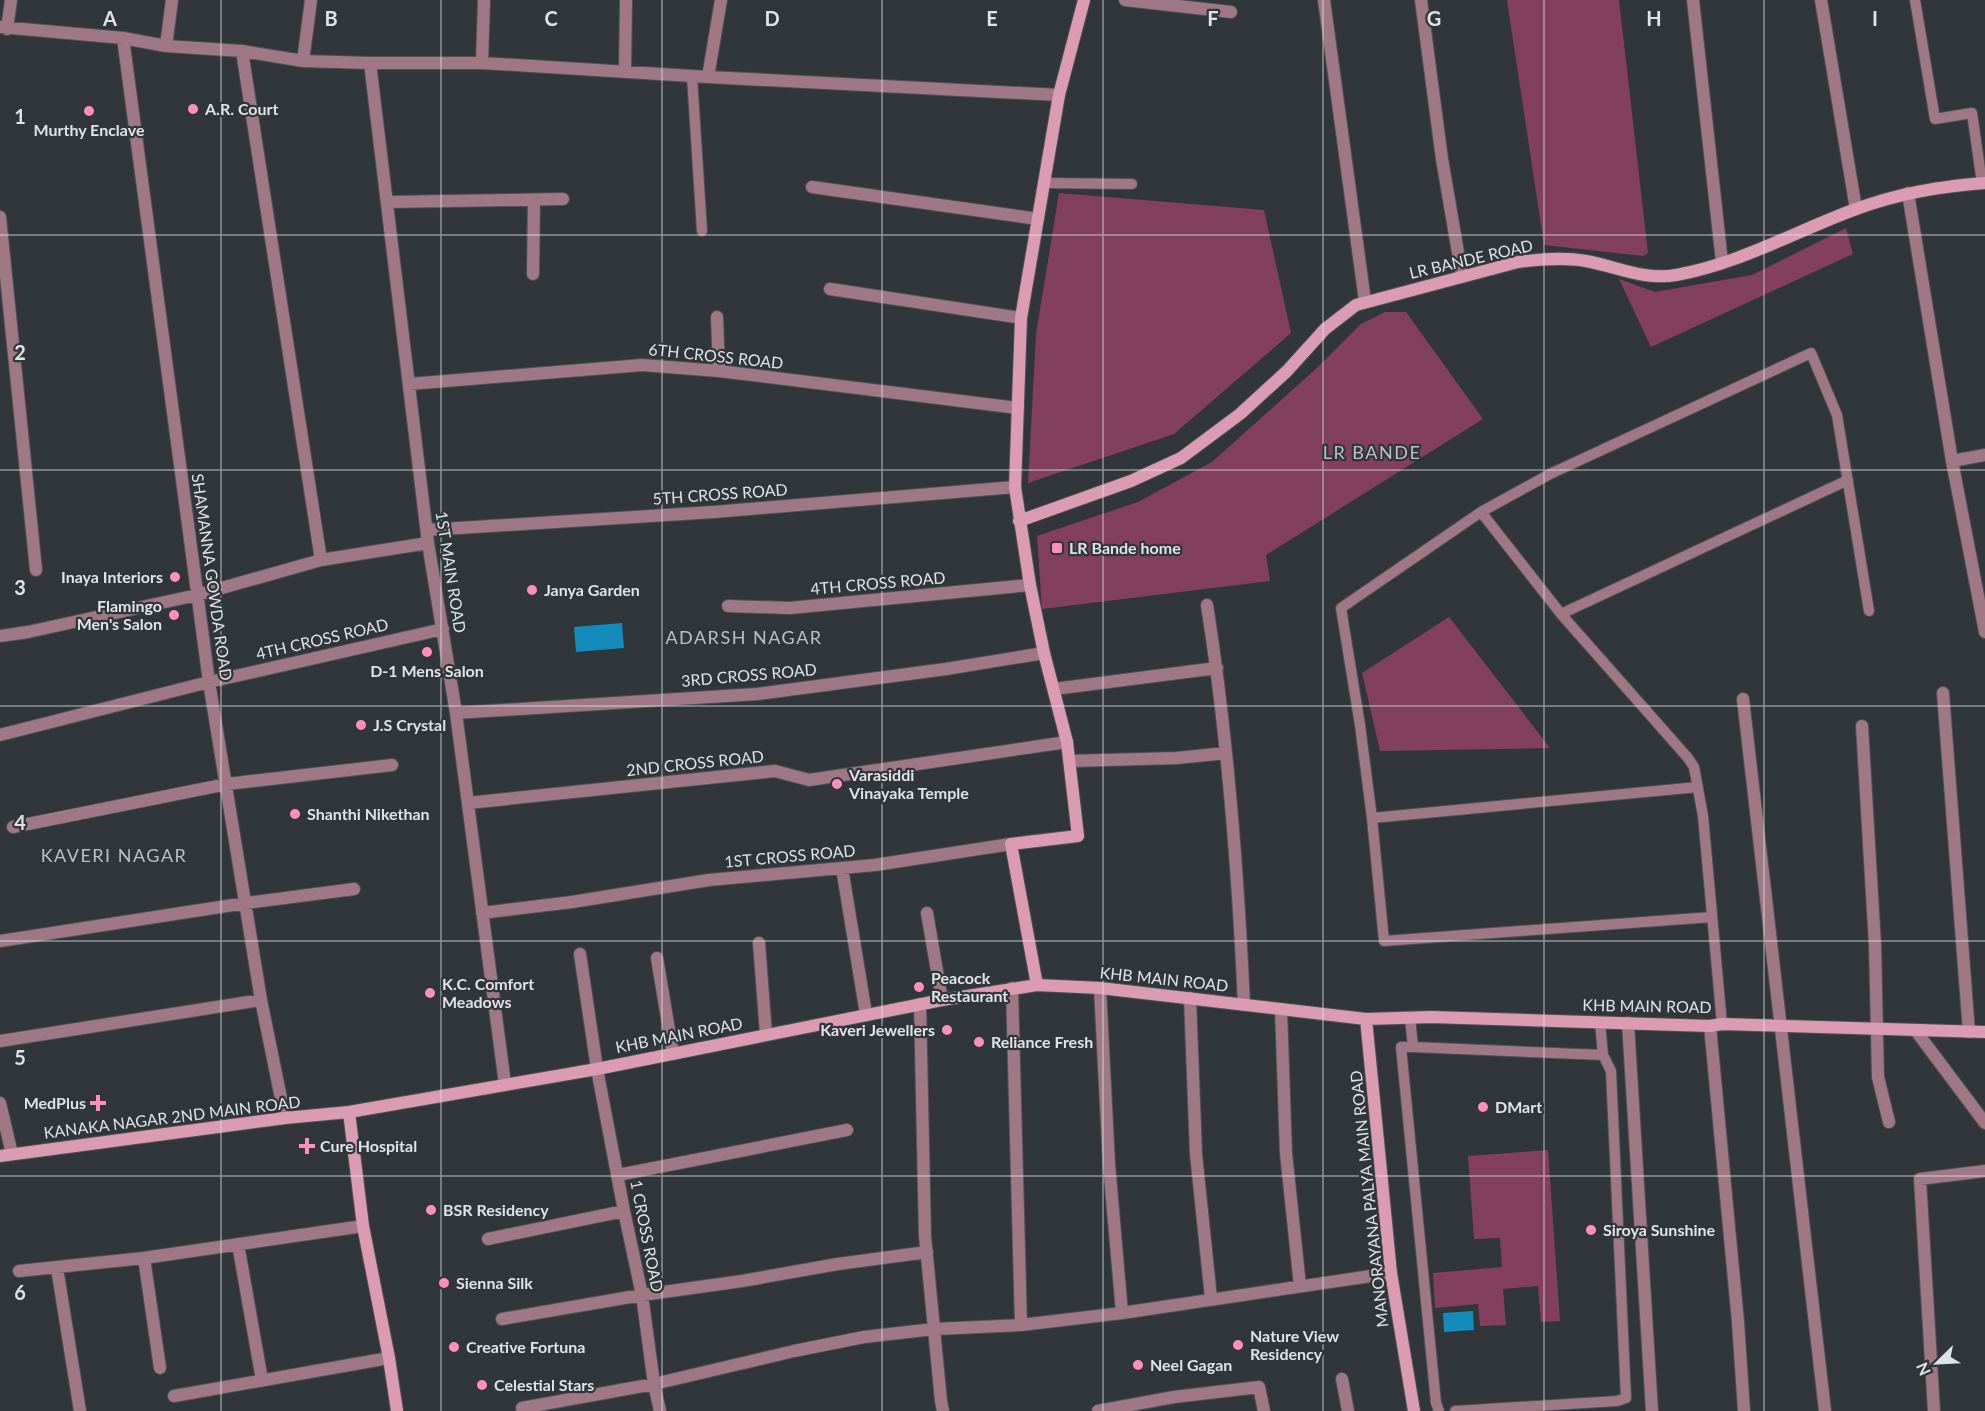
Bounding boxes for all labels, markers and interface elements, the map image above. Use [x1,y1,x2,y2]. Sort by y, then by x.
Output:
text: A [102,6,117,30]
text: B [324,6,338,30]
text: C [544,6,558,30]
text: D [764,6,780,30]
text: E [986,6,998,30]
text: F [1207,6,1219,30]
text: G [1427,6,1441,30]
text: H [1646,6,1662,30]
text: I [1872,6,1878,30]
place label: A.R. Court [204,99,278,118]
marker: A.R. Court [186,102,200,116]
text: 1 [14,104,26,128]
marker: Murthy Enclave [82,104,96,118]
place label: Murthy Enclave [33,120,145,139]
street label: LR BANDE ROAD [1407,235,1535,282]
street label: 6TH CROSS ROAD [648,339,784,372]
text: 2 [14,340,26,364]
district label: LR BANDE [1323,441,1421,463]
street label: SHAMANNA GOWDA ROAD [189,472,236,682]
street label: 5TH CROSS ROAD [652,479,788,508]
street label: 1ST MAIN ROAD [432,510,470,634]
place label: LR Bande home [1069,538,1181,557]
marker: LR Bande home [1050,541,1064,555]
place label: Inaya Interiors [61,567,163,586]
street label: 4TH CROSS ROAD [810,567,946,598]
marker: Inaya Interiors [168,570,182,584]
text: 3 [14,575,26,599]
place label: Janya Garden [544,580,640,599]
marker: Janya Garden [525,583,539,597]
place label: Flamingo Men's Salon [77,596,162,633]
marker: Flamingo Men's Salon [167,608,181,622]
street label: 4TH CROSS ROAD [254,614,390,663]
district label: ADARSH NAGAR [665,626,823,648]
marker: D-1 Mens Salon [420,645,434,659]
street label: 3RD CROSS ROAD [680,659,817,690]
place label: D-1 Mens Salon [370,661,484,680]
place label: J.S Crystal [373,715,446,734]
marker: J.S Crystal [354,718,368,732]
street label: 2ND CROSS ROAD [625,746,765,779]
place label: Varasiddi Vinayaka Temple [848,765,969,802]
marker: Varasiddi Vinayaka Temple [830,777,844,791]
place label: Shanthi Nikethan [307,804,430,823]
marker: Shanthi Nikethan [288,807,302,821]
text: 4 [14,810,26,834]
street label: 1ST CROSS ROAD [724,840,856,871]
district label: KAVERI NAGAR [41,844,187,866]
street label: KHB MAIN ROAD [1099,962,1229,995]
place label: Peacock Restaurant [931,968,1008,1005]
place label: K.C. Comfort Meadows [442,974,534,1011]
marker: Peacock Restaurant [912,980,926,994]
marker: K.C. Comfort Meadows [423,986,437,1000]
street label: KHB MAIN ROAD [1582,995,1712,1016]
street label: KHB MAIN ROAD [614,1013,744,1056]
place label: Kaveri Jewellers [820,1020,935,1039]
marker: Kaveri Jewellers [940,1023,954,1037]
place label: Reliance Fresh [991,1032,1093,1051]
marker: Reliance Fresh [972,1035,986,1049]
text: 5 [14,1045,26,1069]
street label: MANORAYANA PALYA MAIN ROAD [1346,1070,1391,1328]
street label: KANAKA NAGAR 2ND MAIN ROAD [43,1091,301,1142]
place label: MedPlus [24,1093,86,1112]
marker: MedPlus [91,1096,105,1110]
place label: DMart [1495,1097,1542,1116]
marker: DMart [1476,1100,1490,1114]
place label: Cure Hospital [320,1136,417,1155]
marker: Cure Hospital [298,1137,316,1155]
street label: 1 CROSS ROAD [627,1178,668,1294]
place label: BSR Residency [443,1200,549,1219]
marker: BSR Residency [424,1203,438,1217]
place label: Siroya Sunshine [1603,1220,1716,1239]
marker: Siroya Sunshine [1584,1223,1598,1237]
place label: Sienna Silk [456,1273,533,1292]
marker: Sienna Silk [437,1276,451,1290]
text: 6 [14,1280,26,1304]
place label: Nature View Residency [1250,1326,1339,1363]
north arrow [1907,1333,1967,1393]
place label: Creative Fortuna [466,1337,585,1356]
marker: Nature View Residency [1231,1338,1245,1352]
marker: Creative Fortuna [447,1340,461,1354]
place label: Neel Gagan [1150,1355,1232,1374]
marker: Neel Gagan [1131,1358,1145,1372]
text: N [1912,1360,1934,1379]
place label: Celestial Stars [494,1375,594,1394]
marker: Celestial Stars [475,1378,489,1392]

